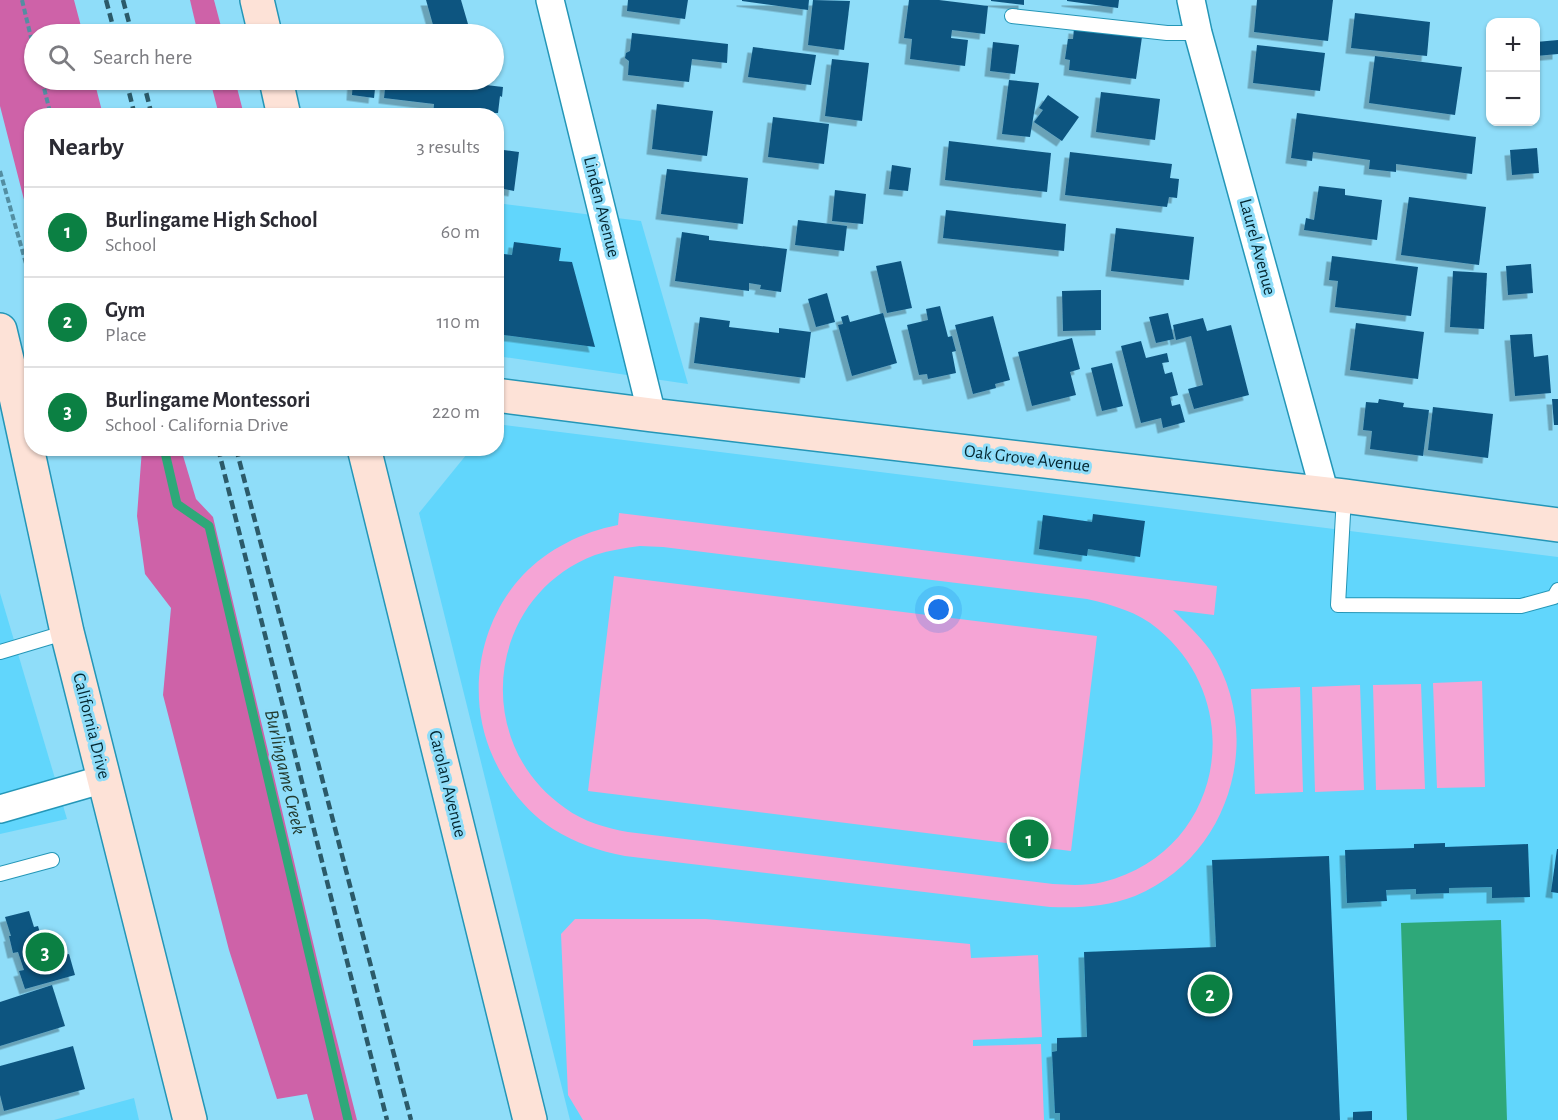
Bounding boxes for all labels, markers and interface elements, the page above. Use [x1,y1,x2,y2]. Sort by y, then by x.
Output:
map controls [1486,18,1540,126]
button: + [1486,18,1540,72]
search box [24,24,504,90]
icon: search [45,41,78,74]
text: Search here [93,46,192,68]
button: − [1486,72,1540,126]
text: Nearby [48,134,124,160]
text: 3 results [416,137,480,157]
street label: Linden Avenue [580,155,622,259]
street label: Laurel Avenue [1236,197,1278,297]
text: Burlingame High School [105,209,318,231]
text: 1 [64,222,71,242]
text: 60 m [441,222,480,242]
text: School [105,235,157,255]
text: Gym [105,299,145,321]
text: 2 [63,312,72,332]
text: 110 m [436,312,480,332]
text: Place [105,325,146,345]
text: Burlingame Montessori [105,389,311,411]
text: 3 [63,402,72,422]
text: 220 m [432,402,480,422]
text: School · California Drive [105,415,288,435]
street label: Oak Grove Avenue [963,442,1091,476]
your location [924,595,953,624]
street label: California Drive [69,671,113,781]
water label: Burlingame Creek [261,708,309,836]
street label: Carolan Avenue [425,729,469,839]
pin: 1 [1010,816,1048,862]
pin: 3 [26,930,64,974]
pin: 2 [1190,972,1230,1016]

